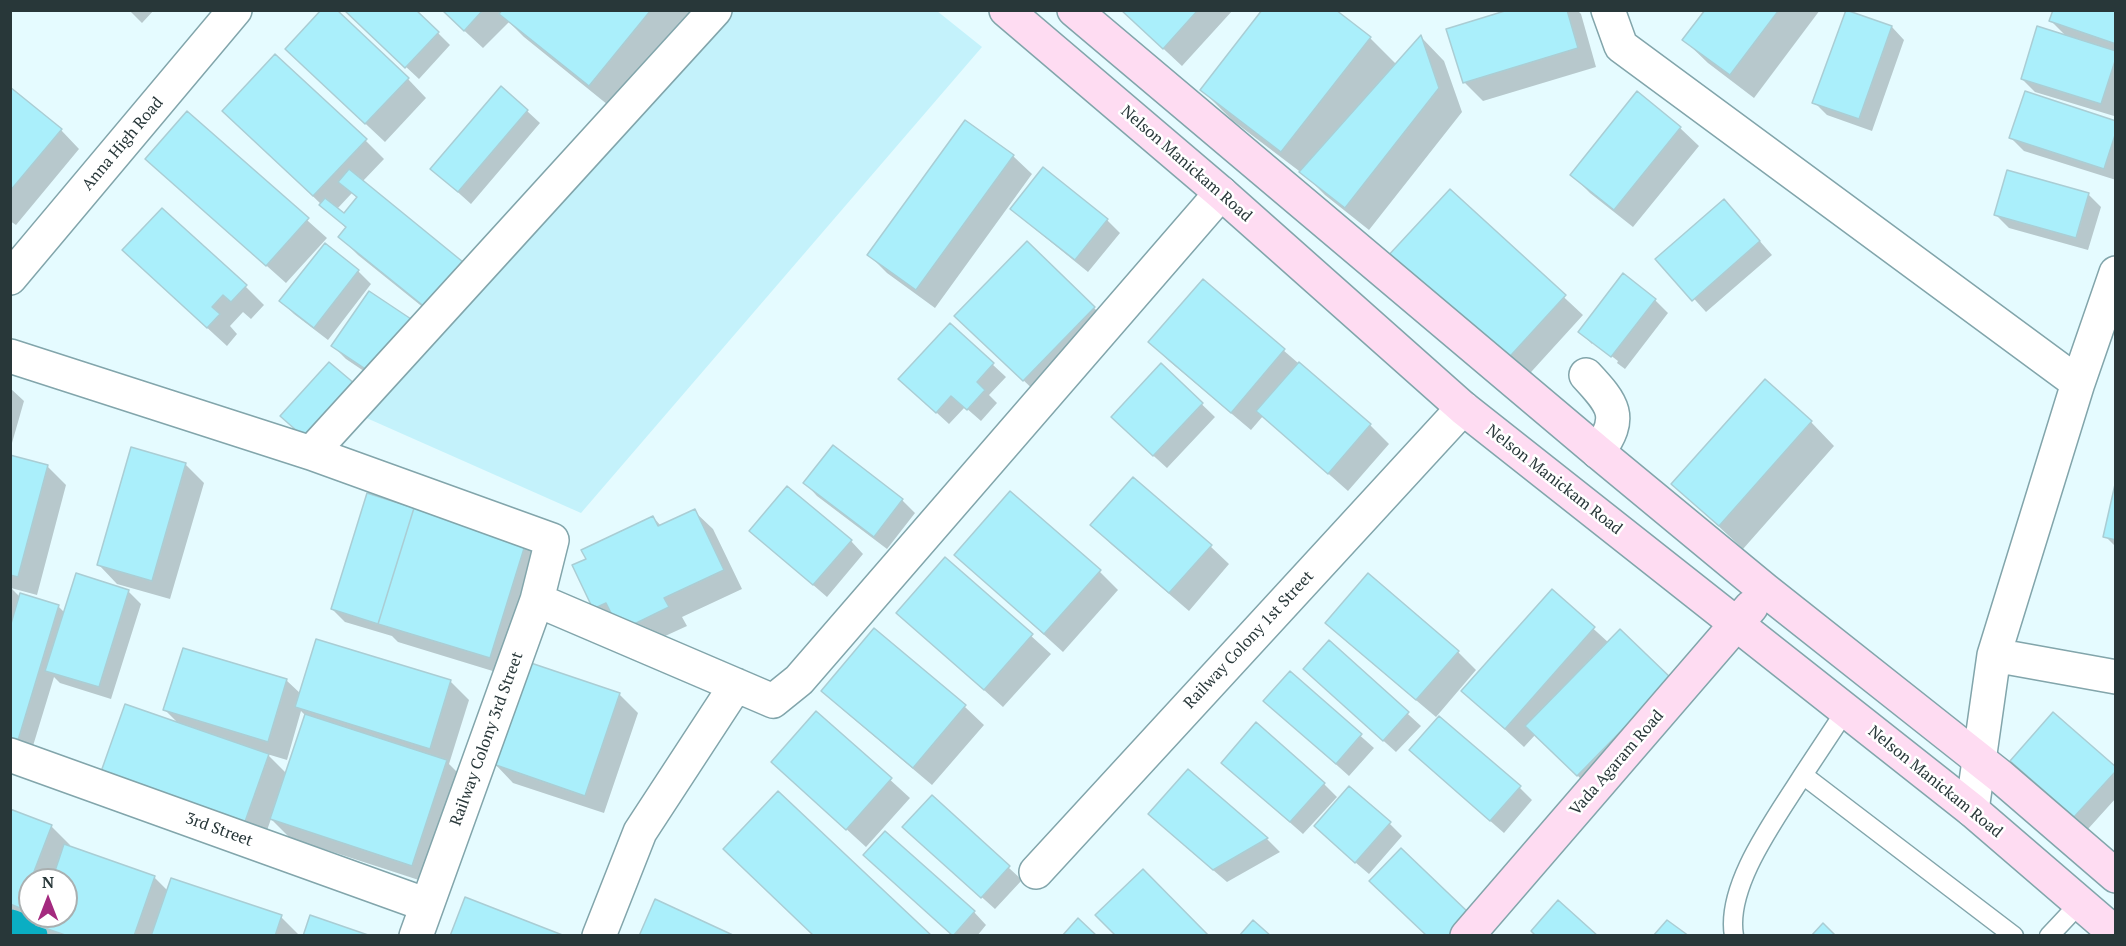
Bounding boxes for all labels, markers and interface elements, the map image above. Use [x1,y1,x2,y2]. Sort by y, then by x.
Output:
street label: Anna High Road [78,93,168,195]
street label: Nelson Manickam Road [1117,102,1255,226]
street label: Nelson Manickam Road [1482,421,1626,539]
street label: Railway Colony 1st Street [1180,567,1318,713]
street label: Railway Colony 3rd Street [447,649,527,829]
street label: Vada Agaram Road [1566,706,1668,820]
street label: Nelson Manickam Road [1864,722,2006,842]
street label: 3rd Street [183,809,255,851]
north arrow [18,868,78,928]
text: N [42,871,54,893]

